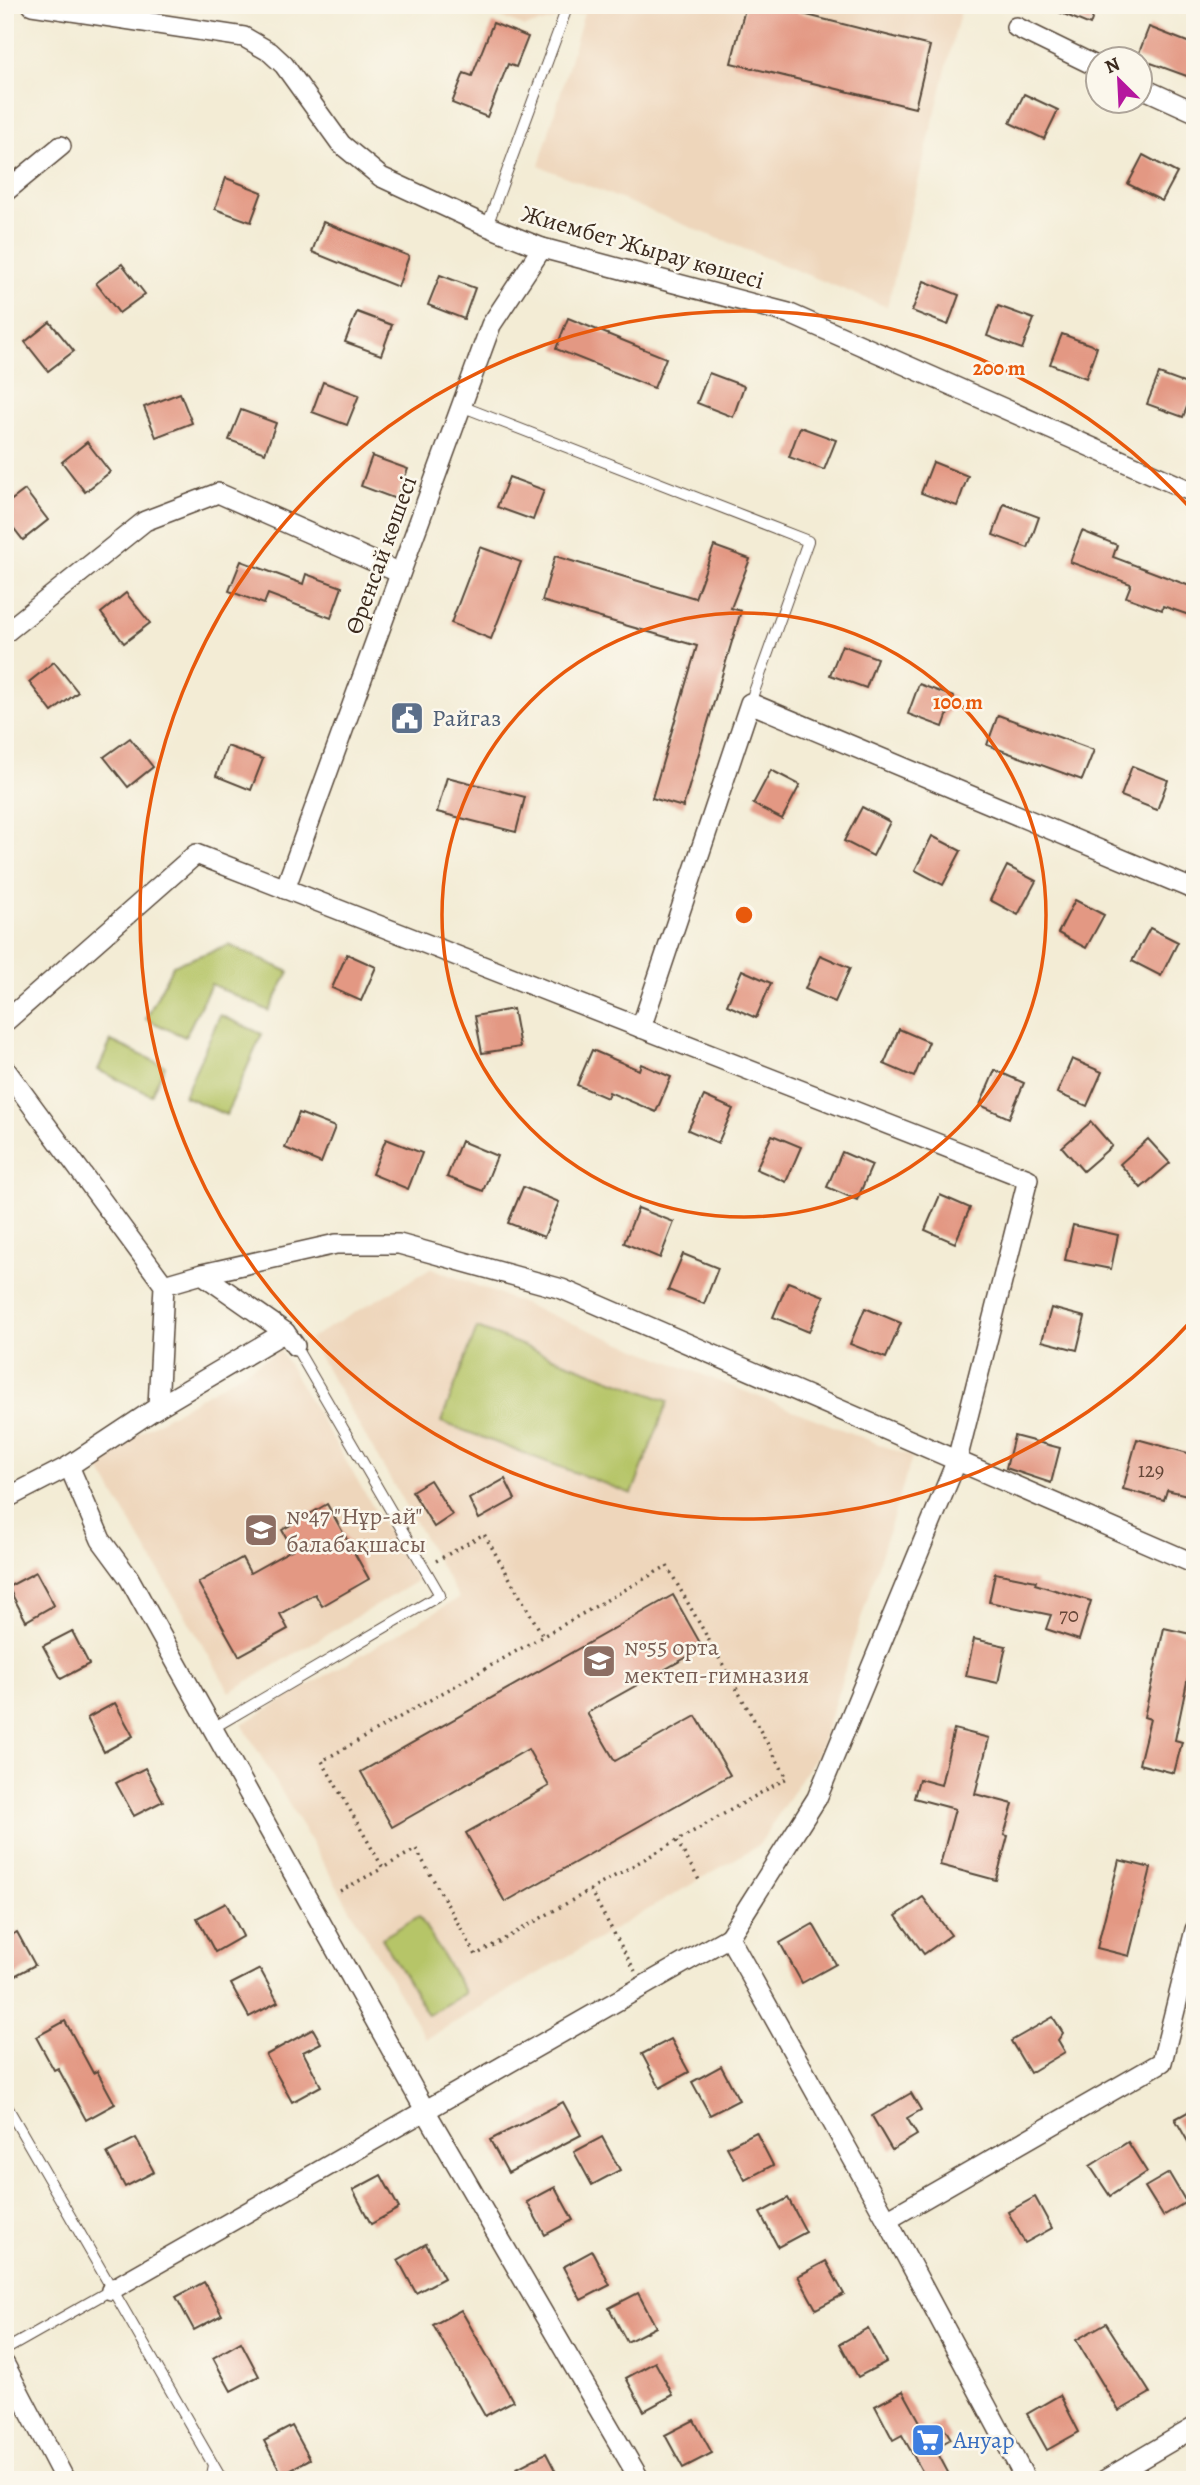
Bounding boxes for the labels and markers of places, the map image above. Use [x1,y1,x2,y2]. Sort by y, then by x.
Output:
public building icon: Райгаз [388,699,426,737]
place label: Райгаз [432,702,501,734]
centre of rings [732,903,756,927]
place label: №47 "Нұр-ай" балабақшасы [286,1500,426,1560]
school or university icon: №47 "Нұр-ай" балабақшасы [242,1511,280,1549]
place label: №55 орта мектеп-гимназия [624,1631,809,1691]
school or university icon: №55 орта мектеп-гимназия [580,1642,618,1680]
supermarket icon: Ануар [909,2421,947,2459]
place label: Ануар [952,2424,1015,2456]

